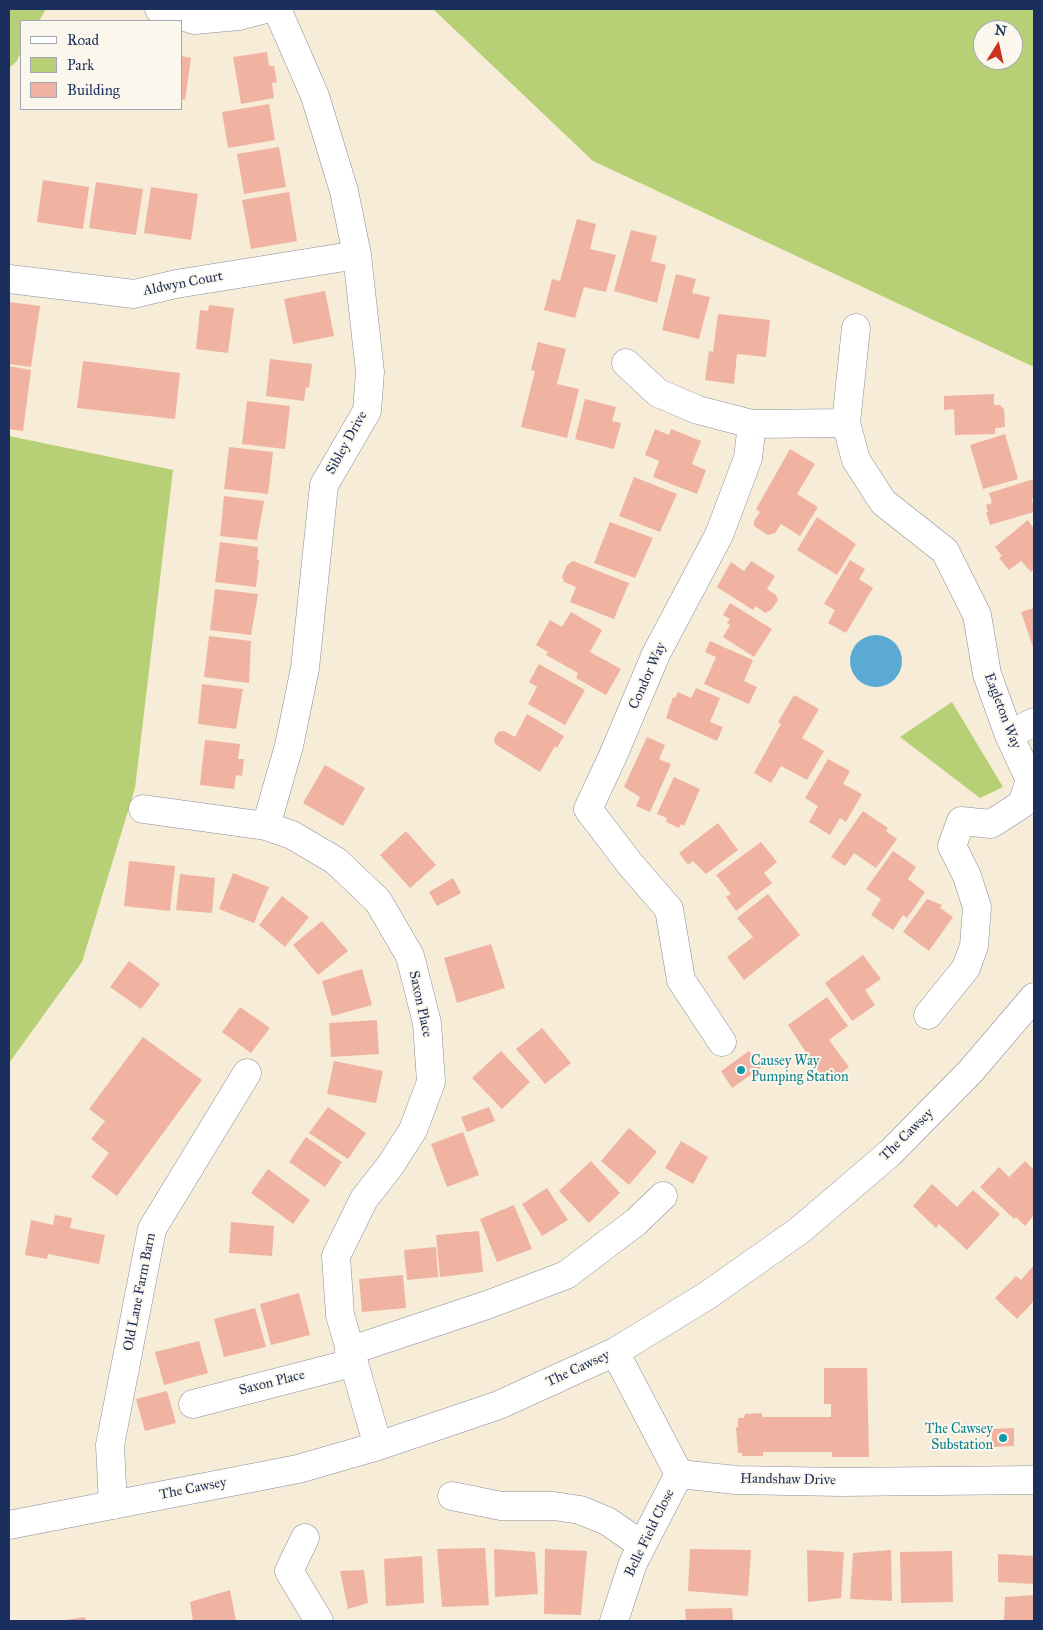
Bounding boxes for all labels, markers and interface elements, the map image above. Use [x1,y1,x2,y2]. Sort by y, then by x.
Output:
legend [20,20,182,110]
north arrow [973,20,1023,70]
text: N [993,21,1008,40]
text: Road [67,31,99,49]
text: Park [67,56,94,74]
text: Building [67,81,120,99]
street label: Aldwyn Court [142,268,224,300]
street label: Sibley Drive [323,408,371,478]
street label: Condor Way [626,640,670,712]
street label: Eagleton Way [980,671,1024,751]
street label: Saxon Place [405,969,435,1039]
place label: Causey Way Pumping Station [751,1054,849,1086]
marker: Causey Way Pumping Station [735,1064,747,1076]
street label: The Cawsey [877,1105,937,1165]
street label: Old Lane Farm Barn [120,1232,160,1352]
street label: The Cawsey [544,1347,612,1391]
street label: Saxon Place [237,1367,307,1399]
place label: The Cawsey Substation [925,1422,993,1454]
marker: The Cawsey Substation [997,1432,1009,1444]
street label: Handshaw Drive [740,1471,836,1489]
street label: The Cawsey [158,1474,228,1504]
street label: Belle Field Close [622,1486,678,1580]

